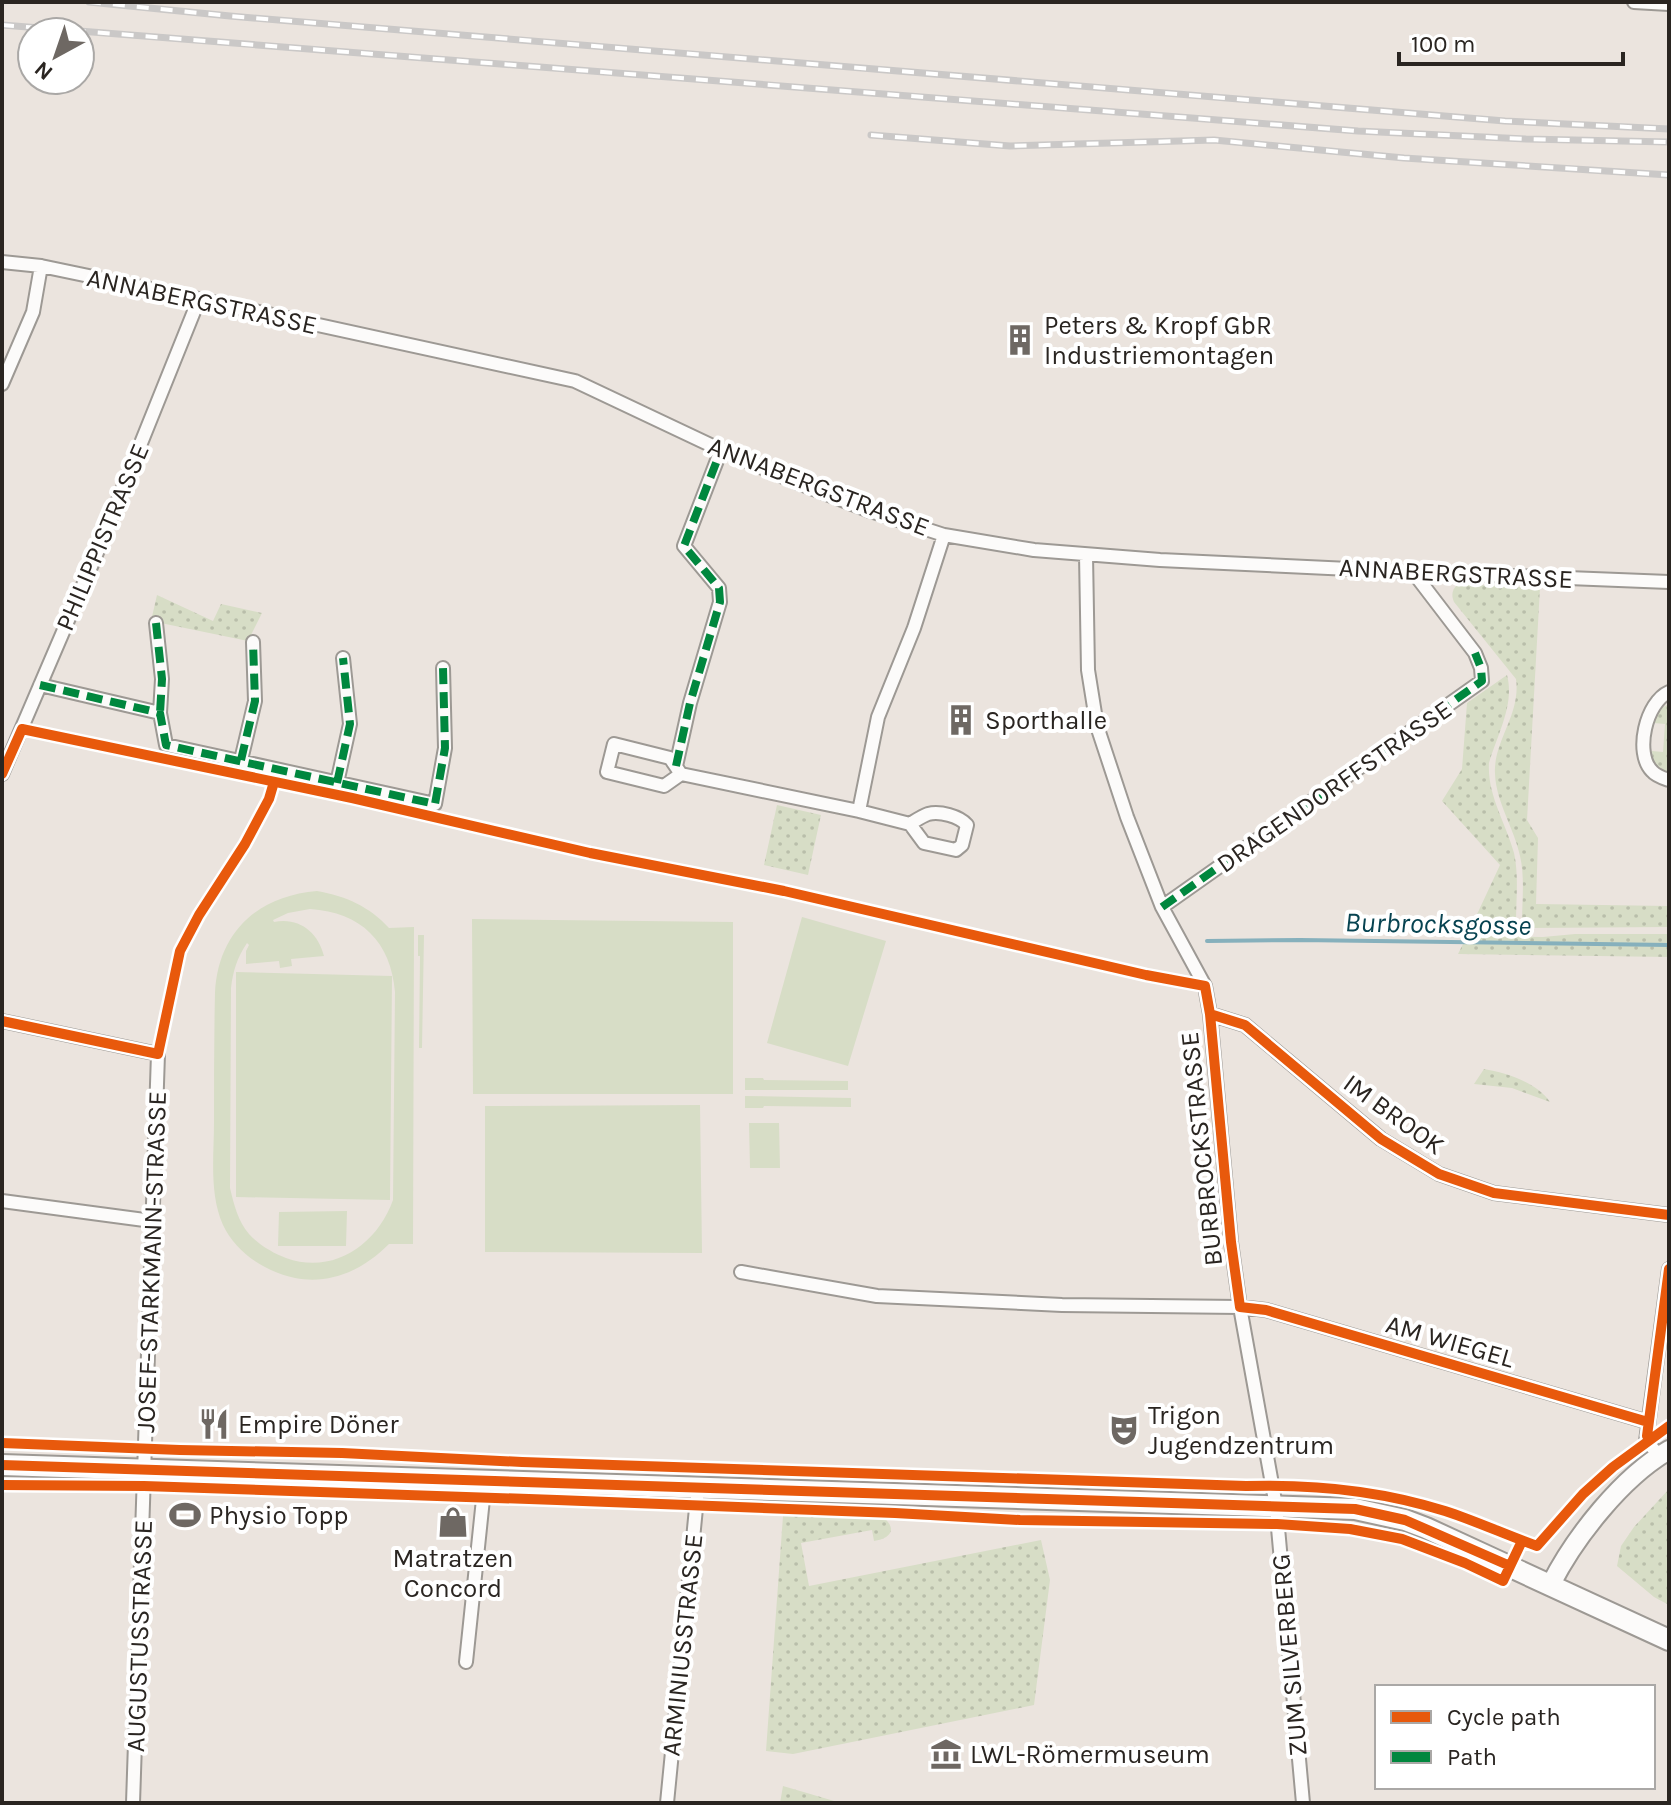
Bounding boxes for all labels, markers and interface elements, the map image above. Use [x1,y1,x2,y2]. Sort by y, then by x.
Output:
north arrow [16,16,96,96]
scale bar [1399,16,1623,66]
text: 100 m [1411,30,1476,58]
text: N [29,56,58,86]
street label: ANNABERGSTRASSE [84,262,320,341]
place label: Peters & Kropf GbR Industriemontagen [1044,310,1274,371]
building icon: Peters & Kropf GbR Industriemontagen [1003,323,1037,357]
street label: ANNABERGSTRASSE [704,430,934,543]
street label: PHILIPPISTRASSE [49,439,156,635]
street label: ANNABERGSTRASSE [1338,552,1574,595]
street label: DRAGENDORFFSTRASSE [1211,693,1458,879]
building icon: Sporthalle [944,703,978,737]
place label: Sporthalle [985,705,1107,736]
water label: Burbrocksgosse [1344,905,1532,942]
street label: BURBROCKSTRASSE [1174,1030,1229,1268]
street label: IM BROOK [1337,1067,1450,1161]
street label: JOSEF-STARKMANN-STRASSE [130,1091,173,1433]
street label: AM WIEGEL [1382,1308,1517,1375]
place label: Trigon Jugendzentrum [1148,1400,1334,1461]
restaurant icon: Empire Döner [197,1407,231,1441]
place label: Empire Döner [238,1409,399,1440]
theatre icon: Trigon Jugendzentrum [1107,1413,1141,1447]
sports icon: Physio Topp [168,1498,202,1532]
place label: Physio Topp [209,1500,349,1531]
shop icon: Matratzen Concord [436,1505,470,1539]
street label: AUGUSTUSSTRASSE [120,1519,159,1753]
street label: ARMINIUSSTRASSE [655,1532,710,1758]
place label: Matratzen Concord [393,1543,513,1604]
street label: ZUM SILVERBERG [1265,1552,1314,1758]
legend [1375,1685,1655,1789]
text: Cycle path [1447,1703,1561,1731]
museum icon: LWL-Römermuseum [929,1737,963,1771]
place label: LWL-Römermuseum [970,1739,1210,1770]
text: Path [1447,1743,1497,1771]

